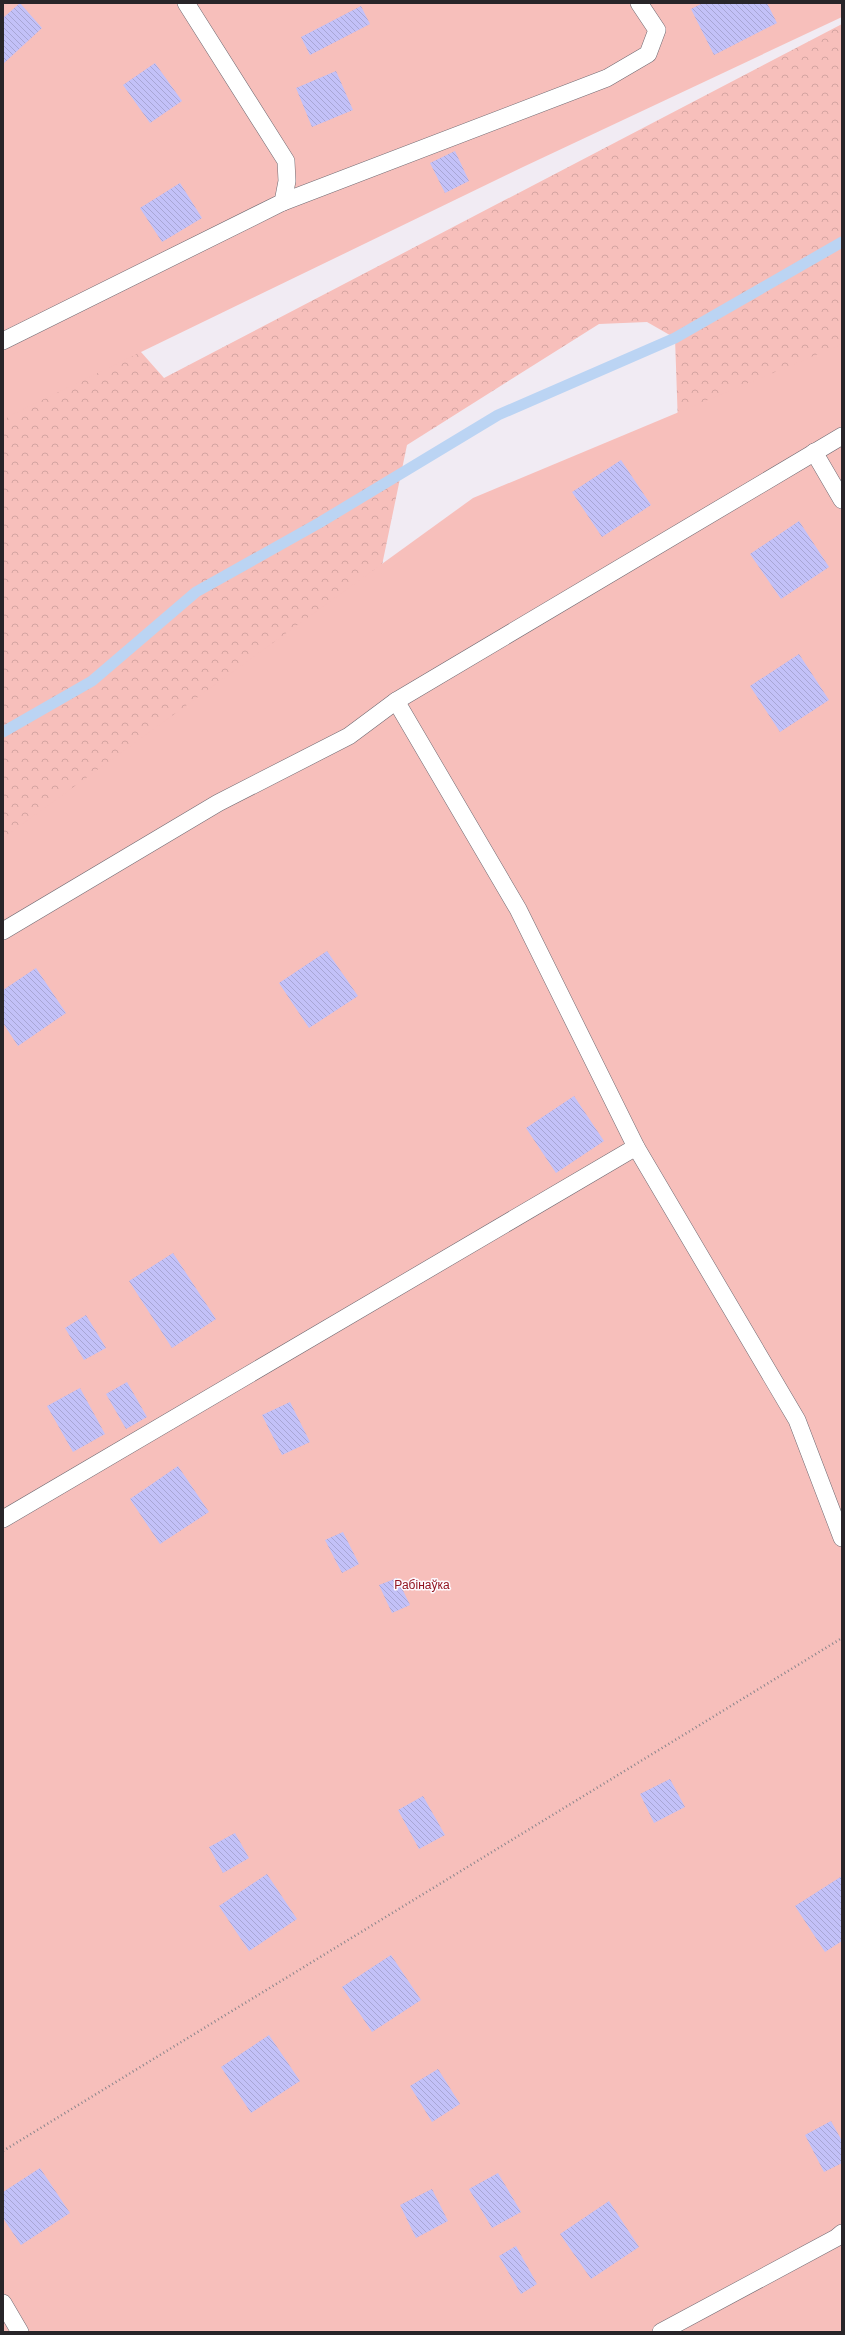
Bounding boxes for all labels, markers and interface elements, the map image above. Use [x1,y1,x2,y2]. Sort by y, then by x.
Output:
park label: Рабінаўка [394,1578,450,1592]

